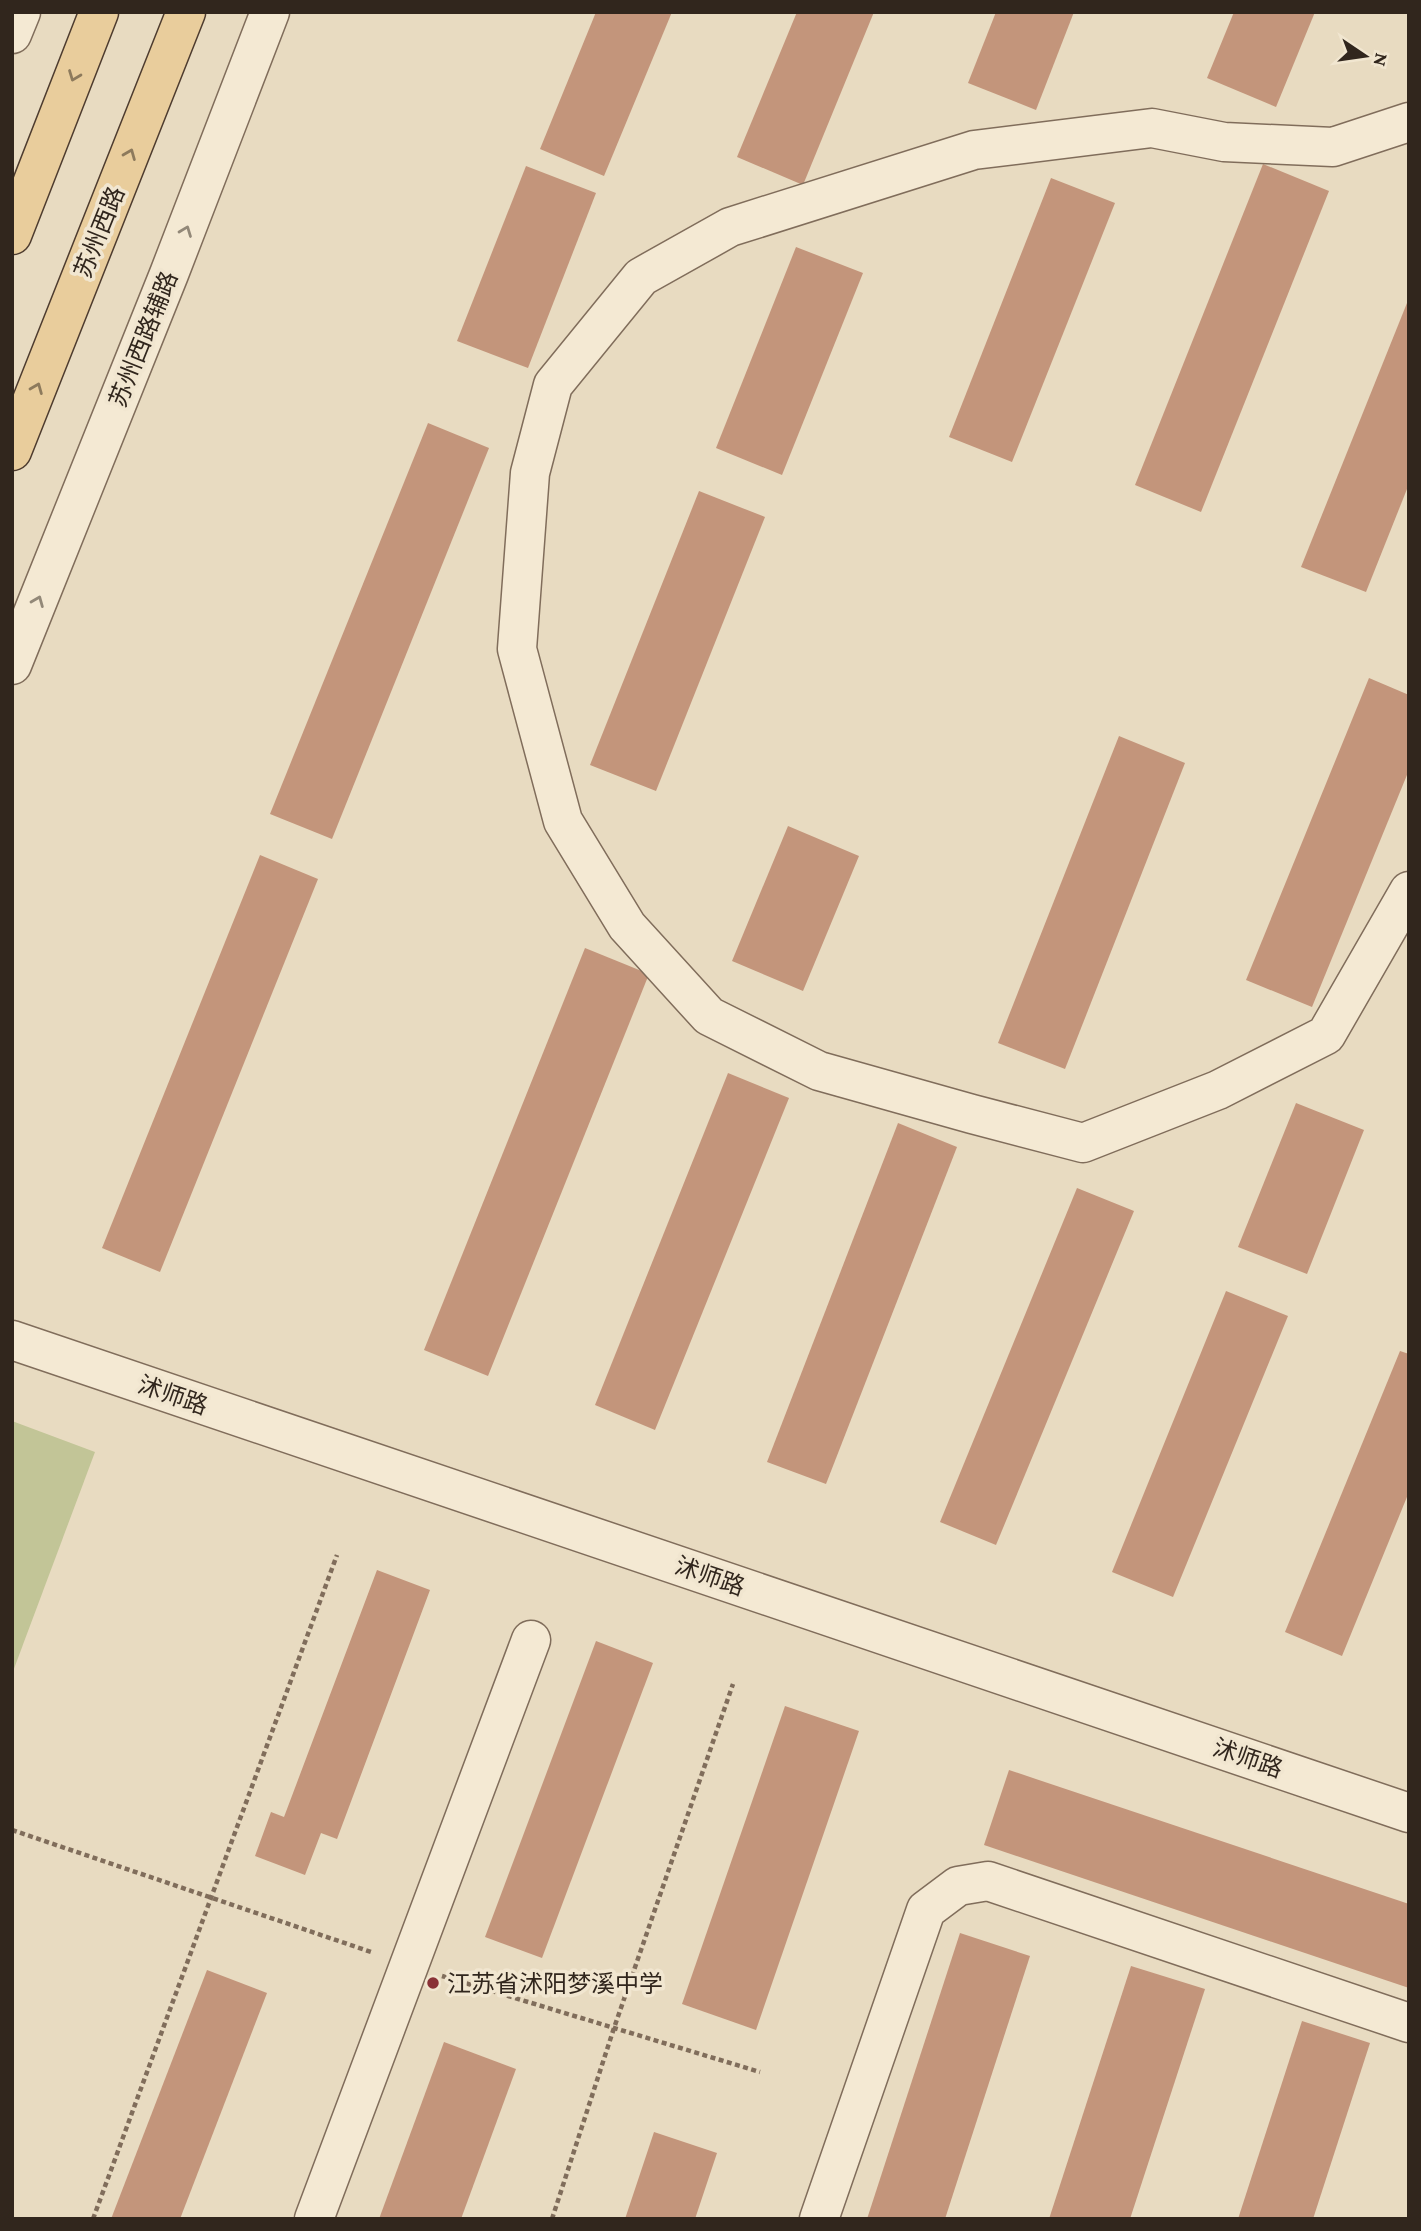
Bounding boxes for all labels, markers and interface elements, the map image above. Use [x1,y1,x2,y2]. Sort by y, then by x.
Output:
north arrow [1330,21,1400,91]
text: N [1369,51,1393,68]
one-way arrow [69,69,83,81]
one-way arrow [122,148,136,160]
street label: 苏州西路 [69,182,129,282]
one-way arrow [177,225,191,237]
street label: 苏州西路辅路 [104,267,182,411]
one-way arrow [29,383,43,395]
one-way arrow [29,596,43,608]
street label: 沭师路 [135,1371,211,1419]
street label: 沭师路 [672,1552,748,1600]
street label: 沭师路 [1210,1734,1286,1782]
place label: 江苏省沭阳梦溪中学 [447,1970,663,1997]
marker: 江苏省沭阳梦溪中学 [425,1975,441,1991]

